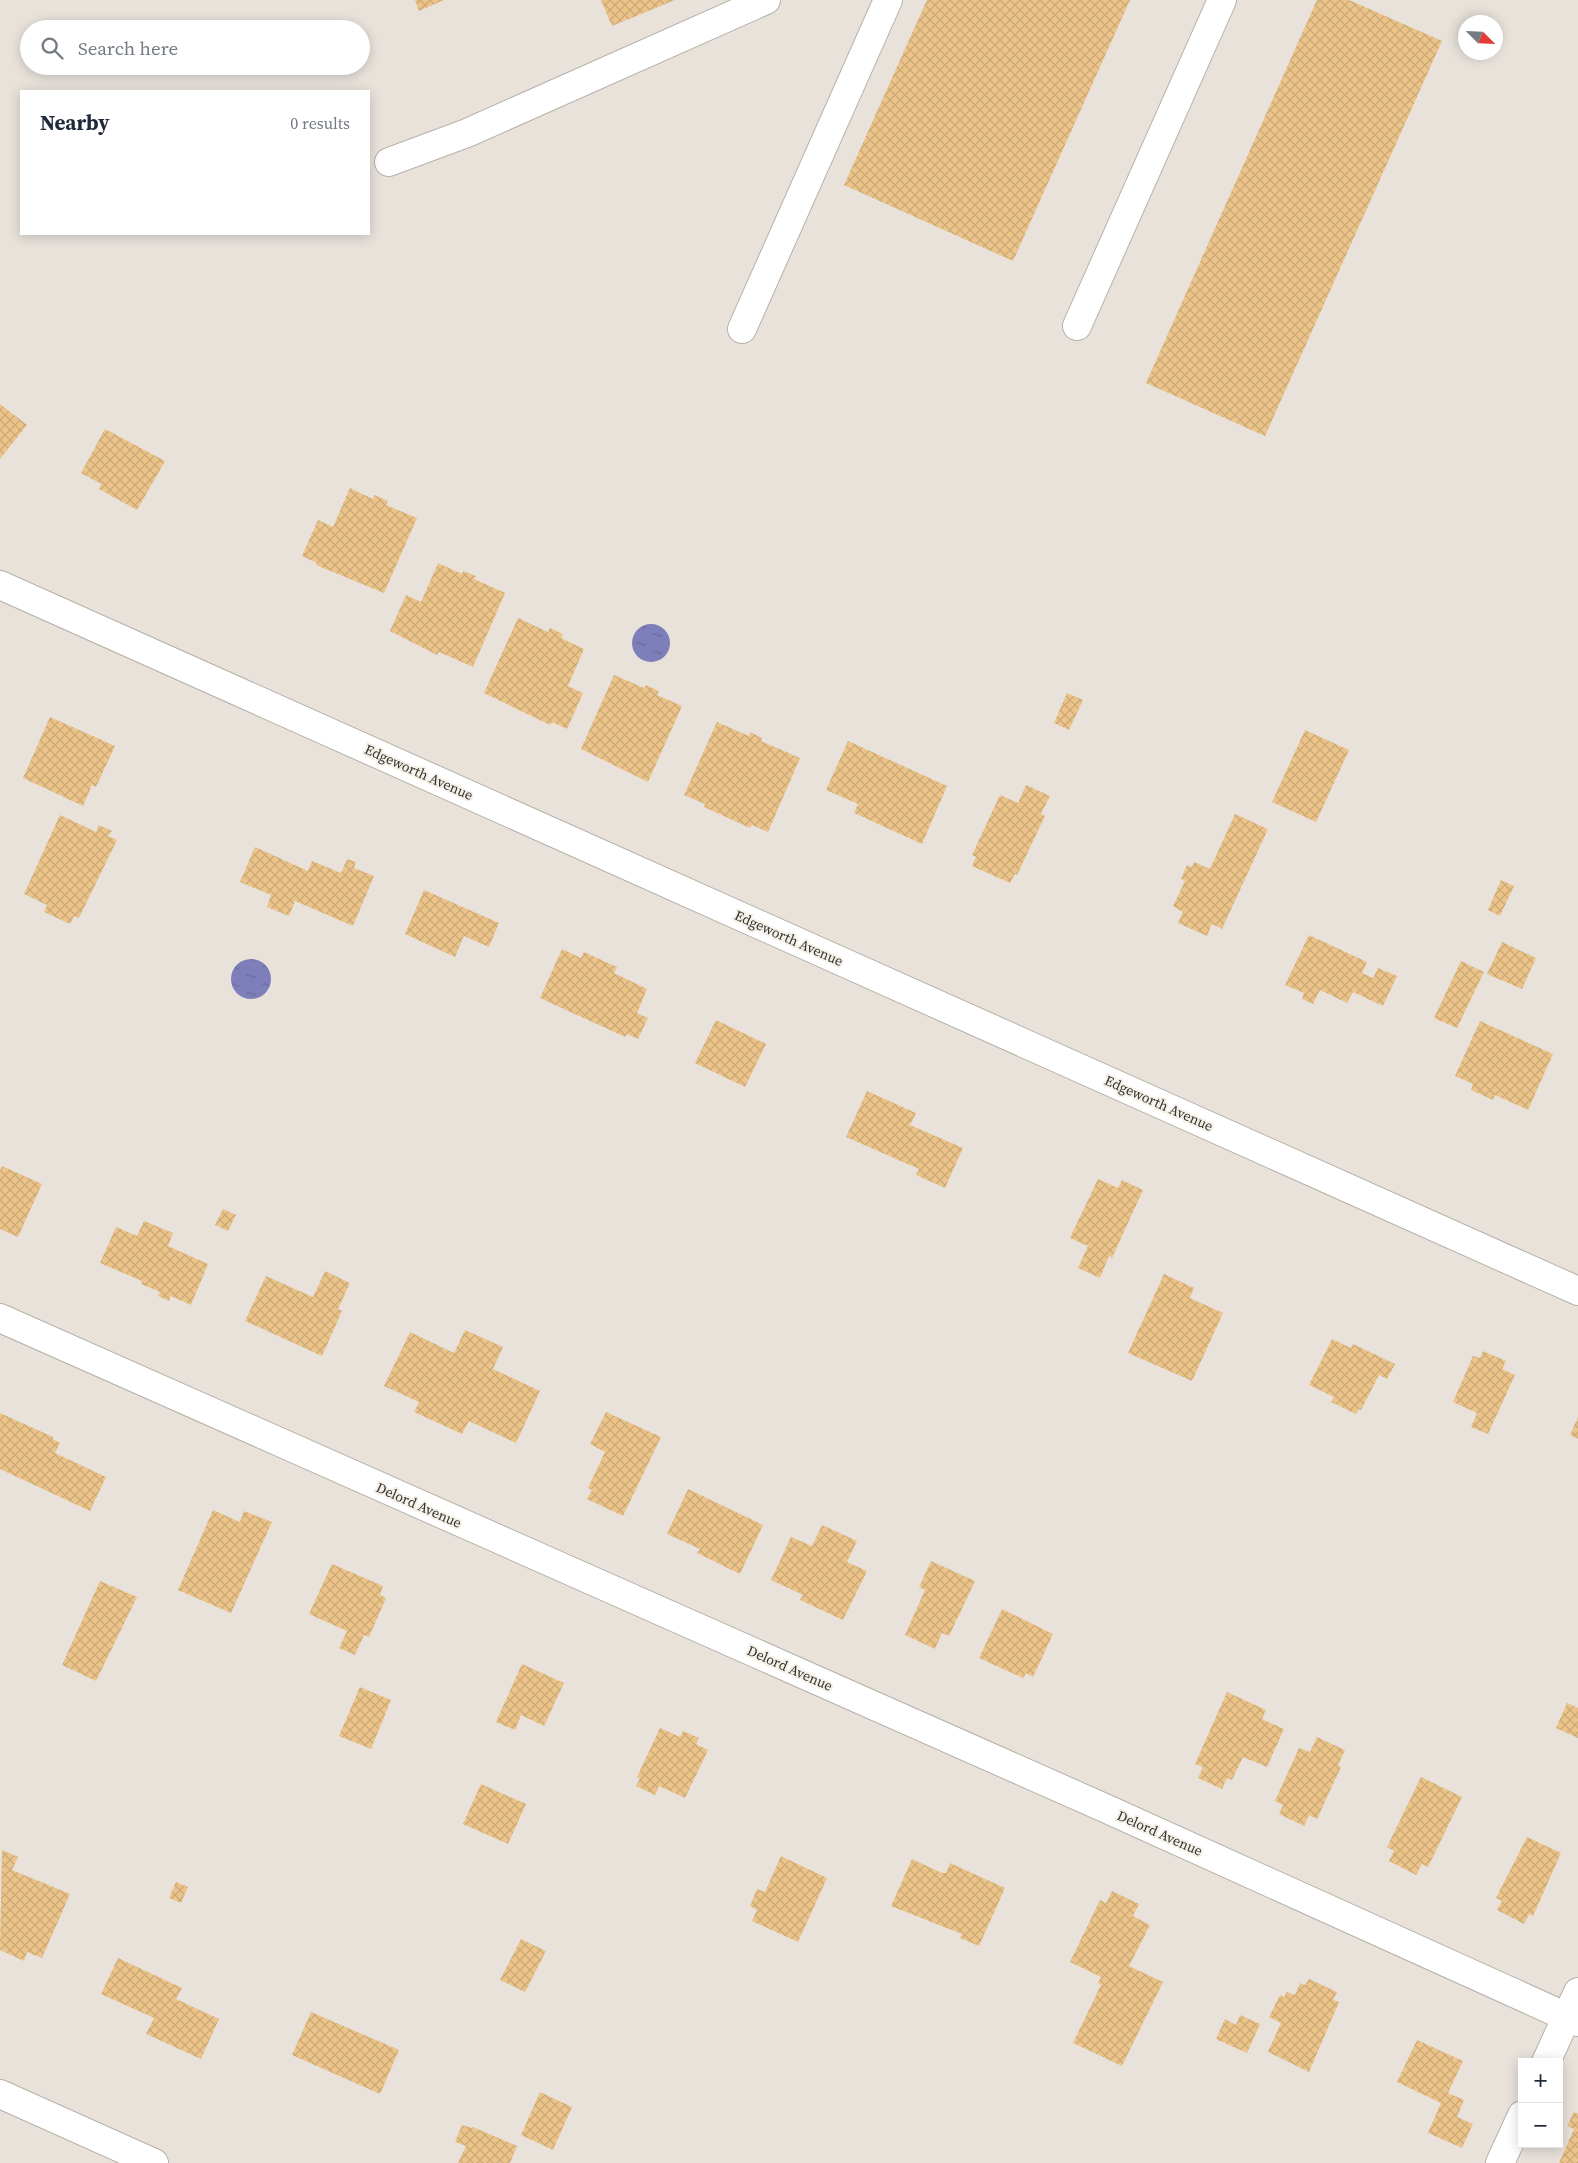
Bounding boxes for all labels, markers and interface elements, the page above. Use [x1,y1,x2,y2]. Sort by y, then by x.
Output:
north arrow [1458,15,1503,60]
search box [20,20,370,75]
icon: search [38,34,66,62]
text: Search here [78,35,178,61]
text: Nearby [40,108,110,137]
text: 0 results [290,112,350,134]
street label: Edgeworth Avenue [362,739,476,805]
street label: Edgeworth Avenue [732,905,846,971]
street label: Edgeworth Avenue [1102,1070,1216,1136]
street label: Delord Avenue [373,1477,465,1533]
street label: Delord Avenue [744,1640,836,1696]
street label: Delord Avenue [1114,1805,1206,1861]
map controls [1518,2058,1563,2148]
button: + [1518,2058,1563,2103]
button: − [1518,2103,1563,2148]

